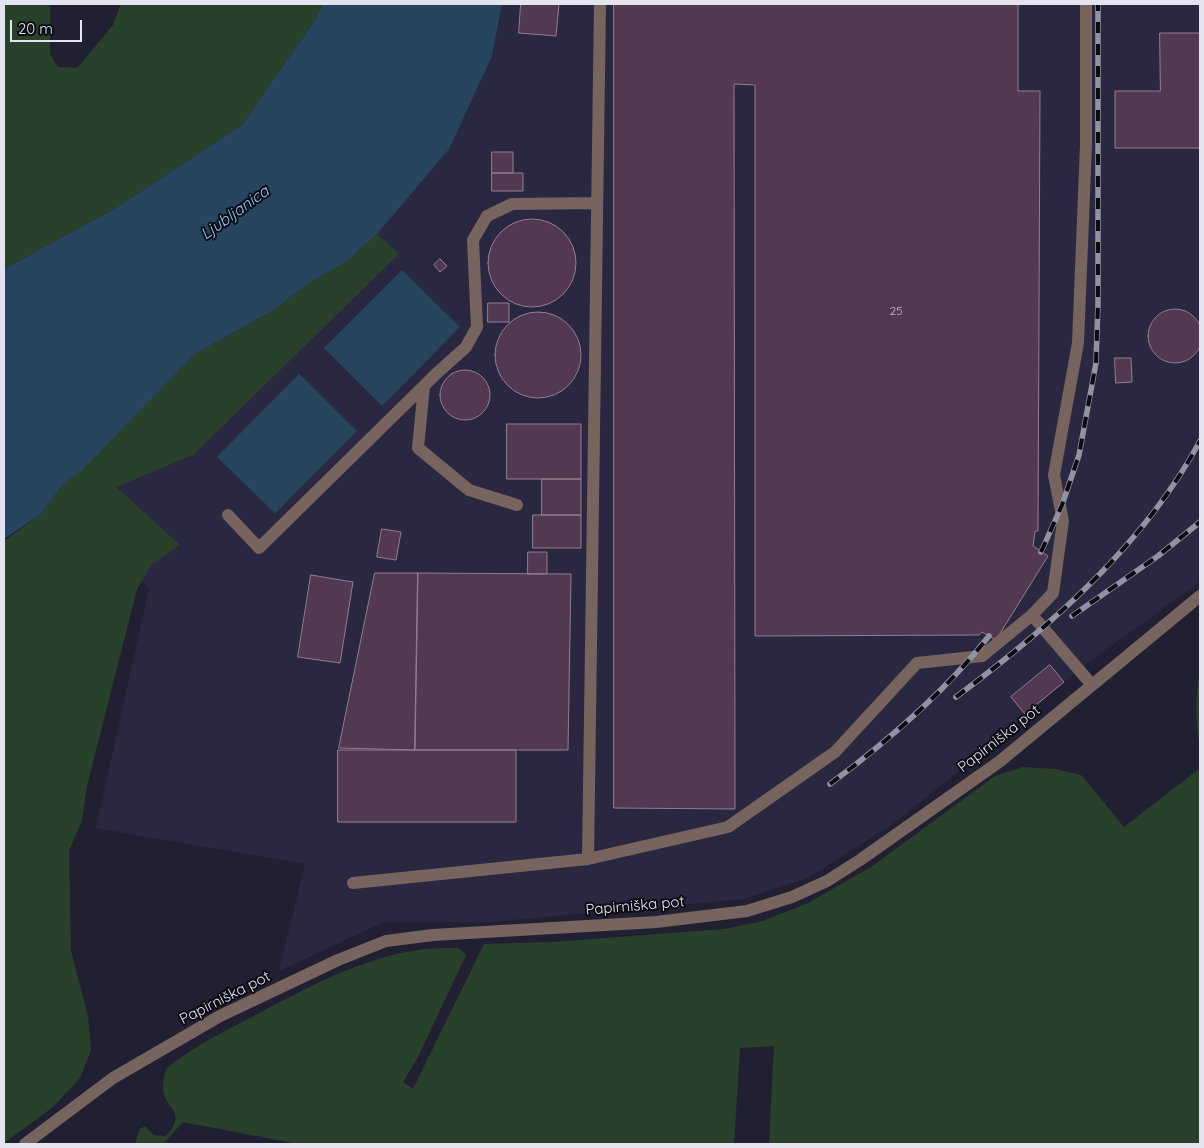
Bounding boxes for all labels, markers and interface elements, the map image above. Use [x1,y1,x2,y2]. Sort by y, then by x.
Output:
scale bar [12,10,85,42]
text: 20 m [18,19,53,38]
water label: Ljubljanica [197,182,273,244]
house number: 25 [889,304,903,318]
street label: Papirniška pot [954,701,1044,777]
street label: Papirniška pot [585,893,685,919]
street label: Papirniška pot [177,967,273,1029]

